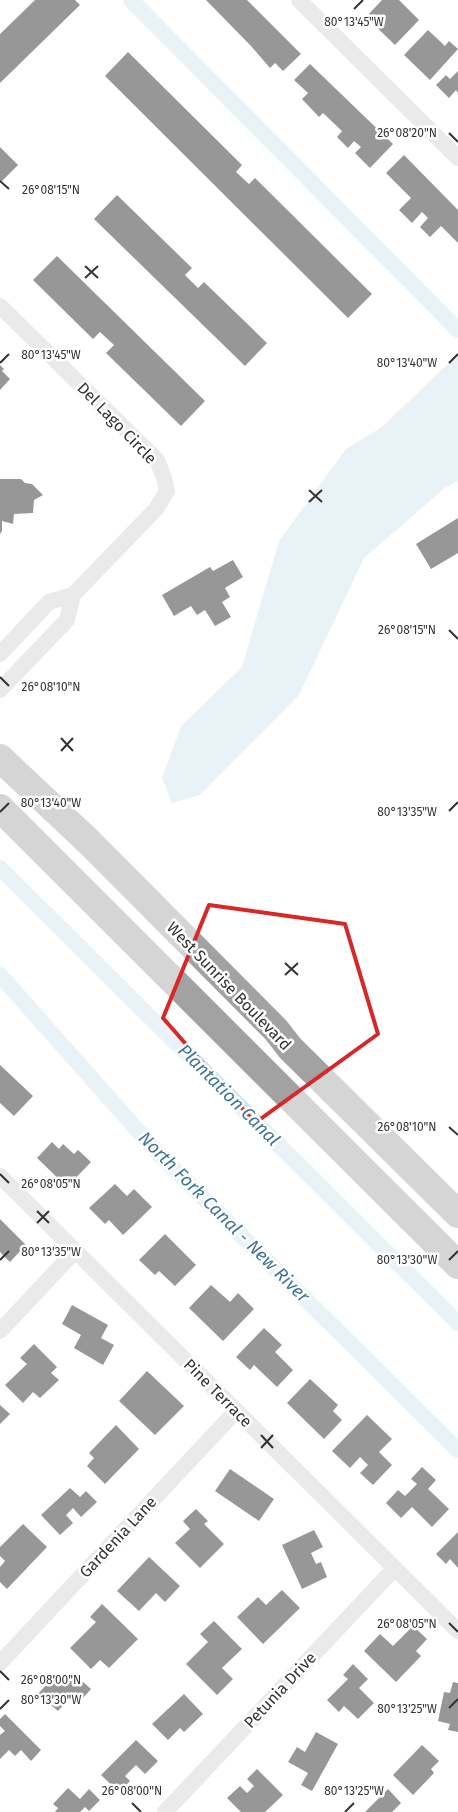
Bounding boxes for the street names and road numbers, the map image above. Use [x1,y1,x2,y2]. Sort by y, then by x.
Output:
street label: Del Lago Circle [73,378,161,468]
street label: West Sunrise Boulevard [163,918,295,1054]
street label: Pine Terrace [180,1355,256,1431]
street label: Gardenia Lane [76,1492,160,1582]
street label: Petunia Drive [240,1648,320,1732]

